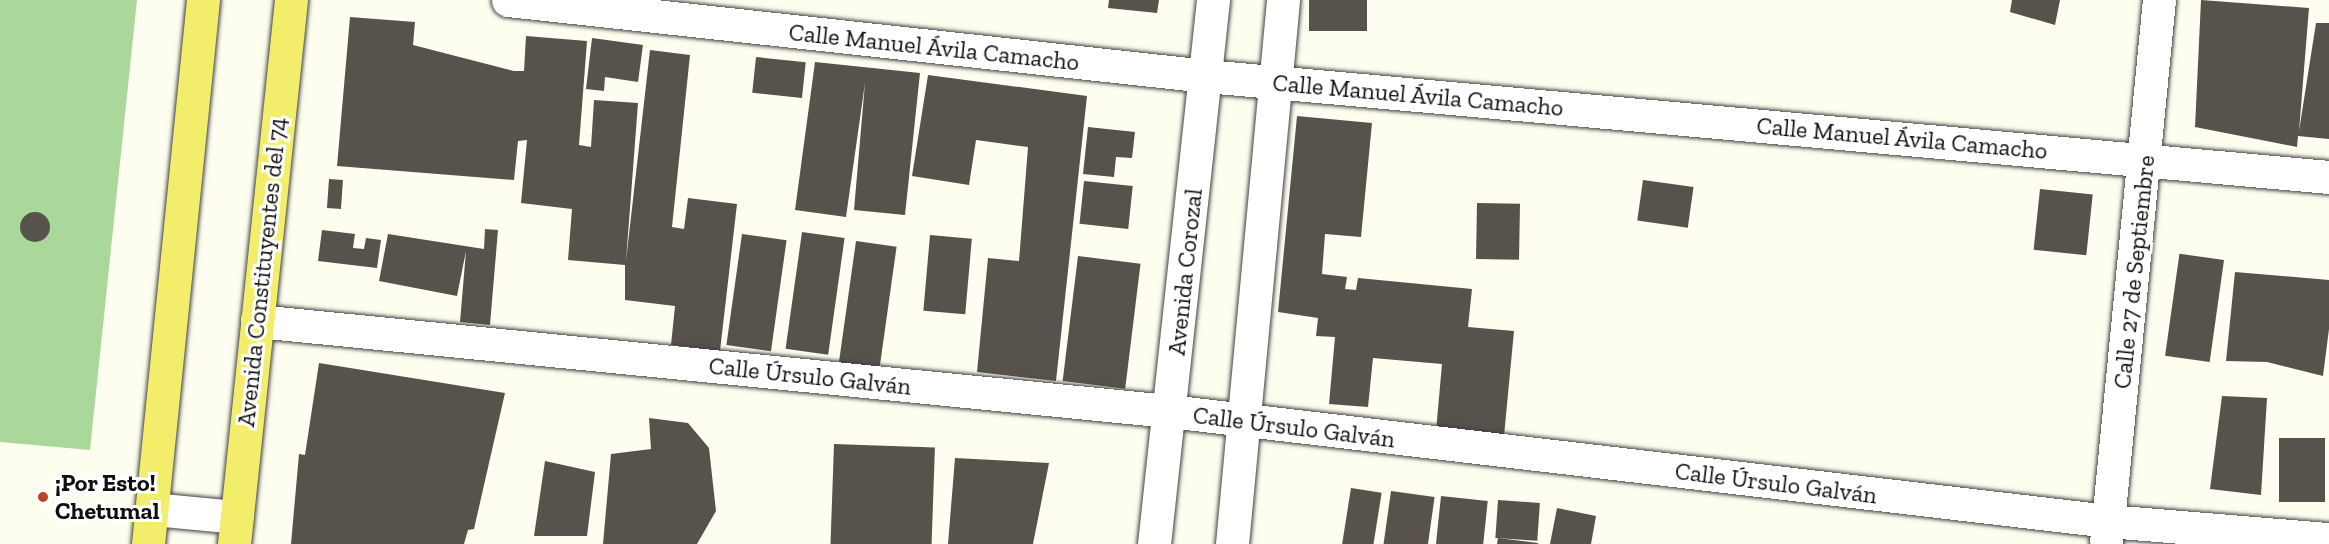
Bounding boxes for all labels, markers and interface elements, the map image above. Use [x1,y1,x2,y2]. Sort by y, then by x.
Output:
street label: Calle Manuel Ávila Camacho [787,17,1081,77]
street label: Calle Manuel Ávila Camacho [1271,68,1565,122]
street label: Calle Manuel Ávila Camacho [1755,111,2049,165]
street label: Avenida Constituyentes del 74 [231,116,293,428]
street label: Calle 27 de Septiembre [2107,154,2161,390]
street label: Avenida Corozal [1162,187,1208,357]
street label: Calle Úrsulo Galván [707,351,913,401]
street label: Calle Úrsulo Galván [1191,400,1397,454]
street label: Calle Úrsulo Galván [1673,456,1879,510]
place label: ¡Por Esto! Chetumal [55,469,160,525]
marker: ¡Por Esto! Chetumal [36,490,50,504]

